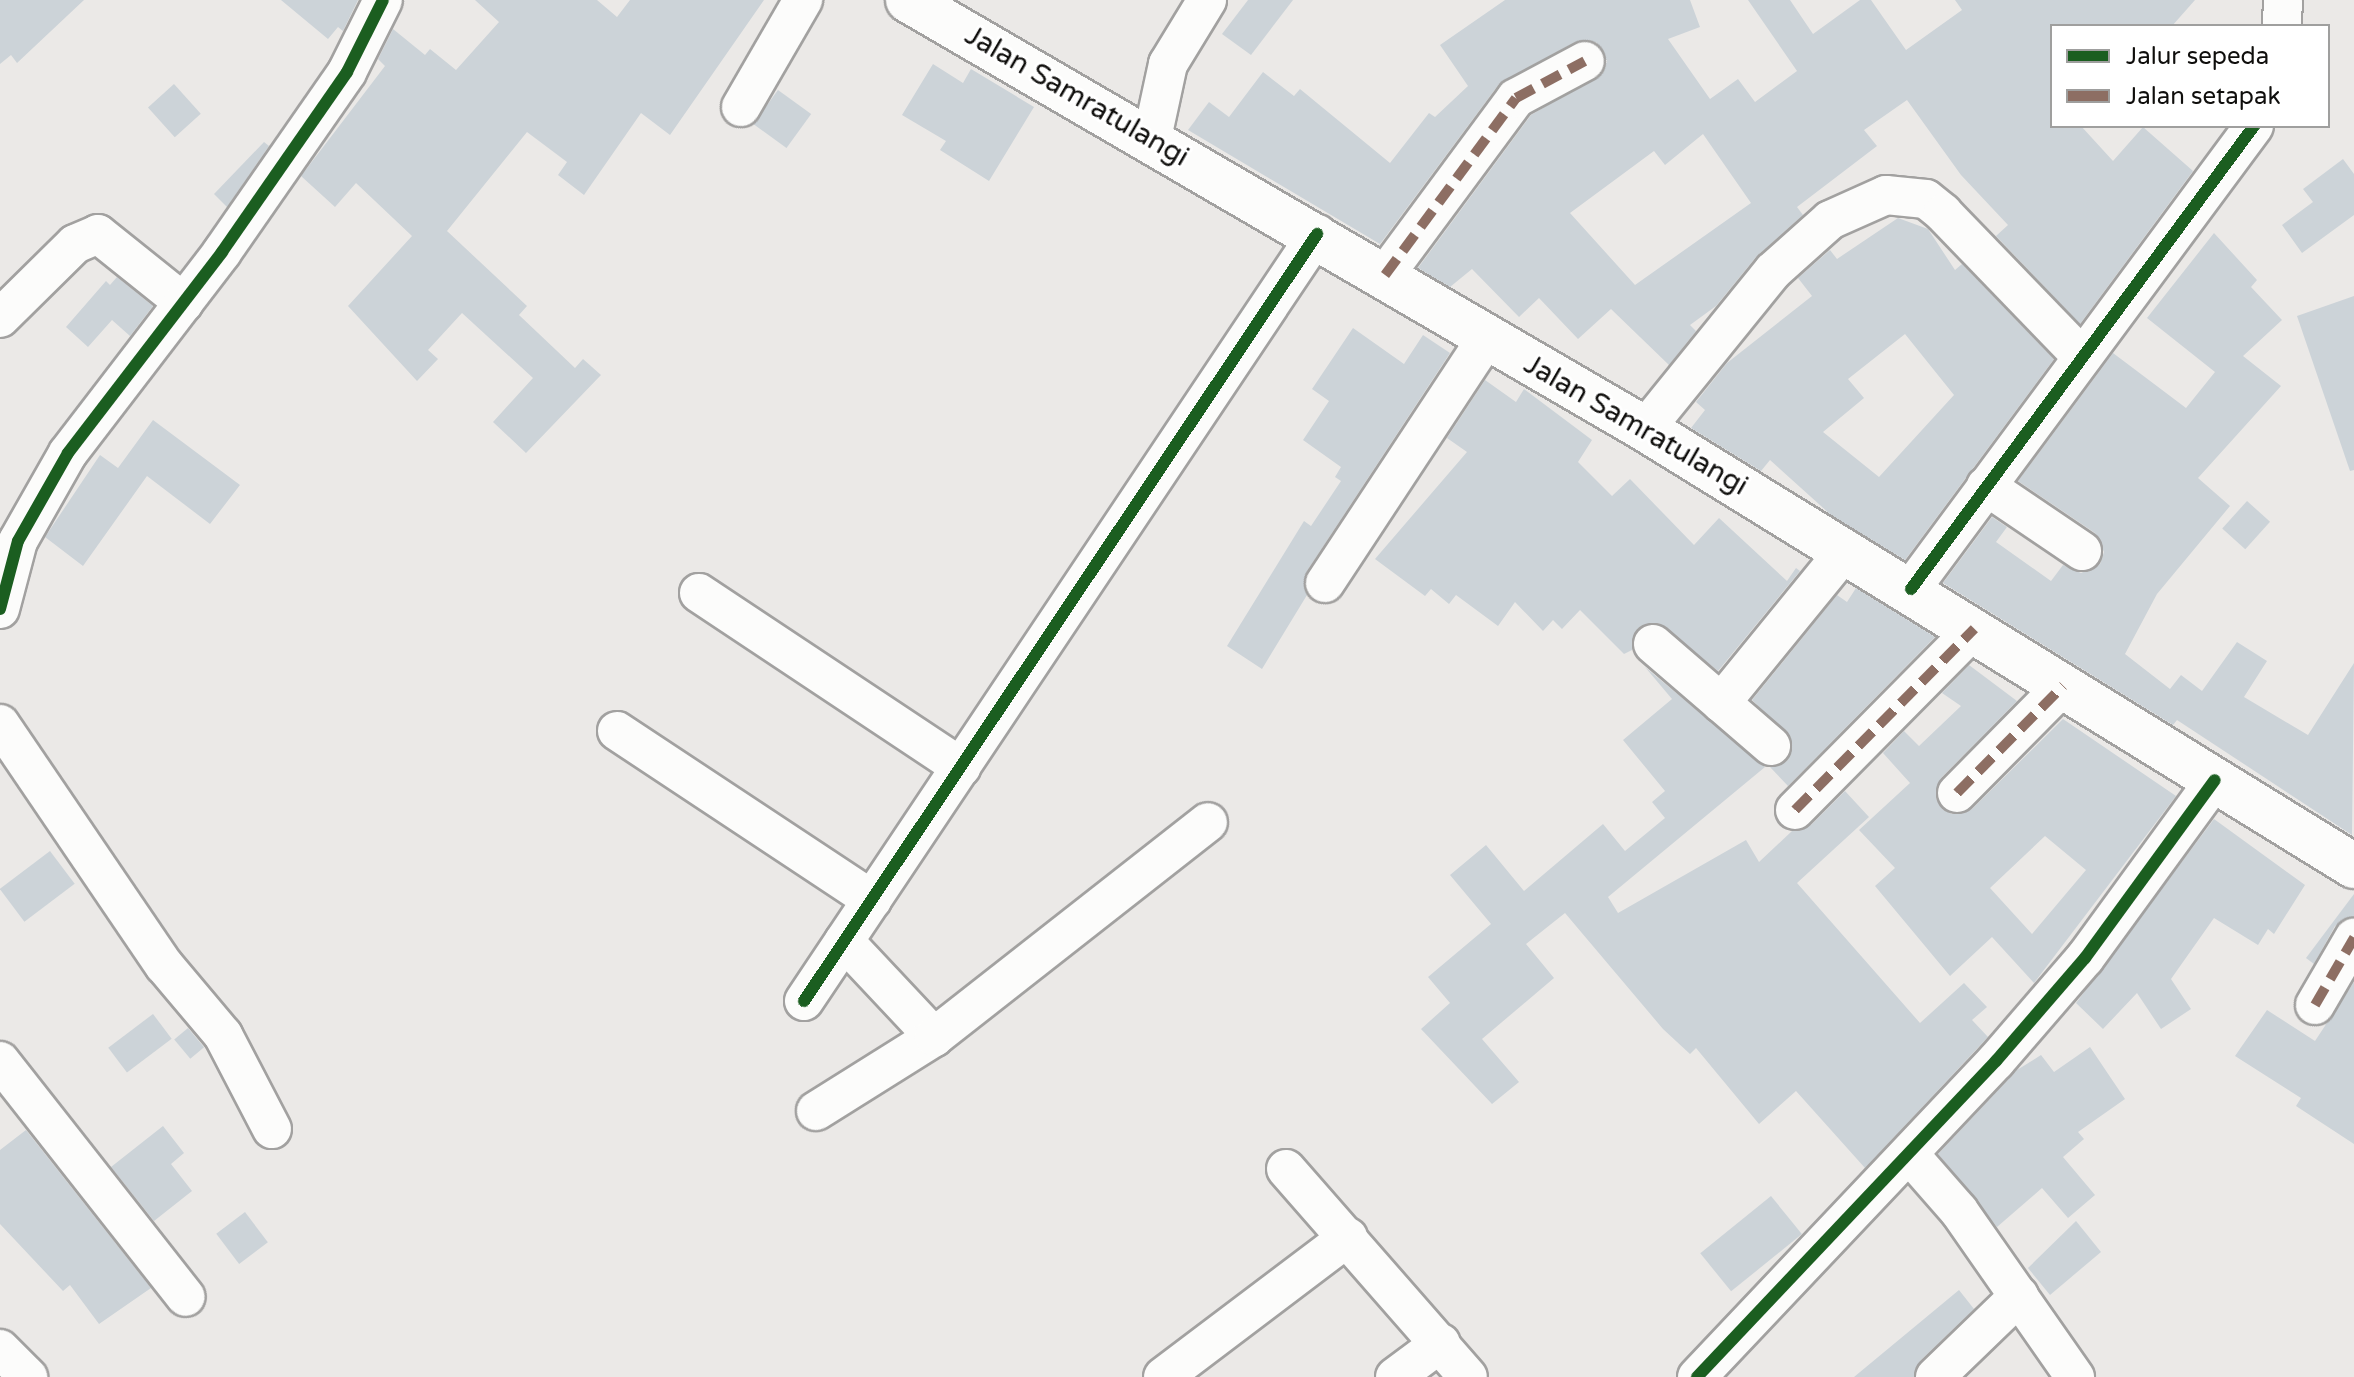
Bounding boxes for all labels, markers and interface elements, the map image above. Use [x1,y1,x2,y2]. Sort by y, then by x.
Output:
street label: Jalan Samratulangi [959,18,1195,174]
legend [2050,24,2330,128]
text: Jalur sepeda [2126,42,2269,71]
text: Jalan setapak [2126,82,2280,111]
street label: Jalan Samratulangi [1518,347,1754,503]

